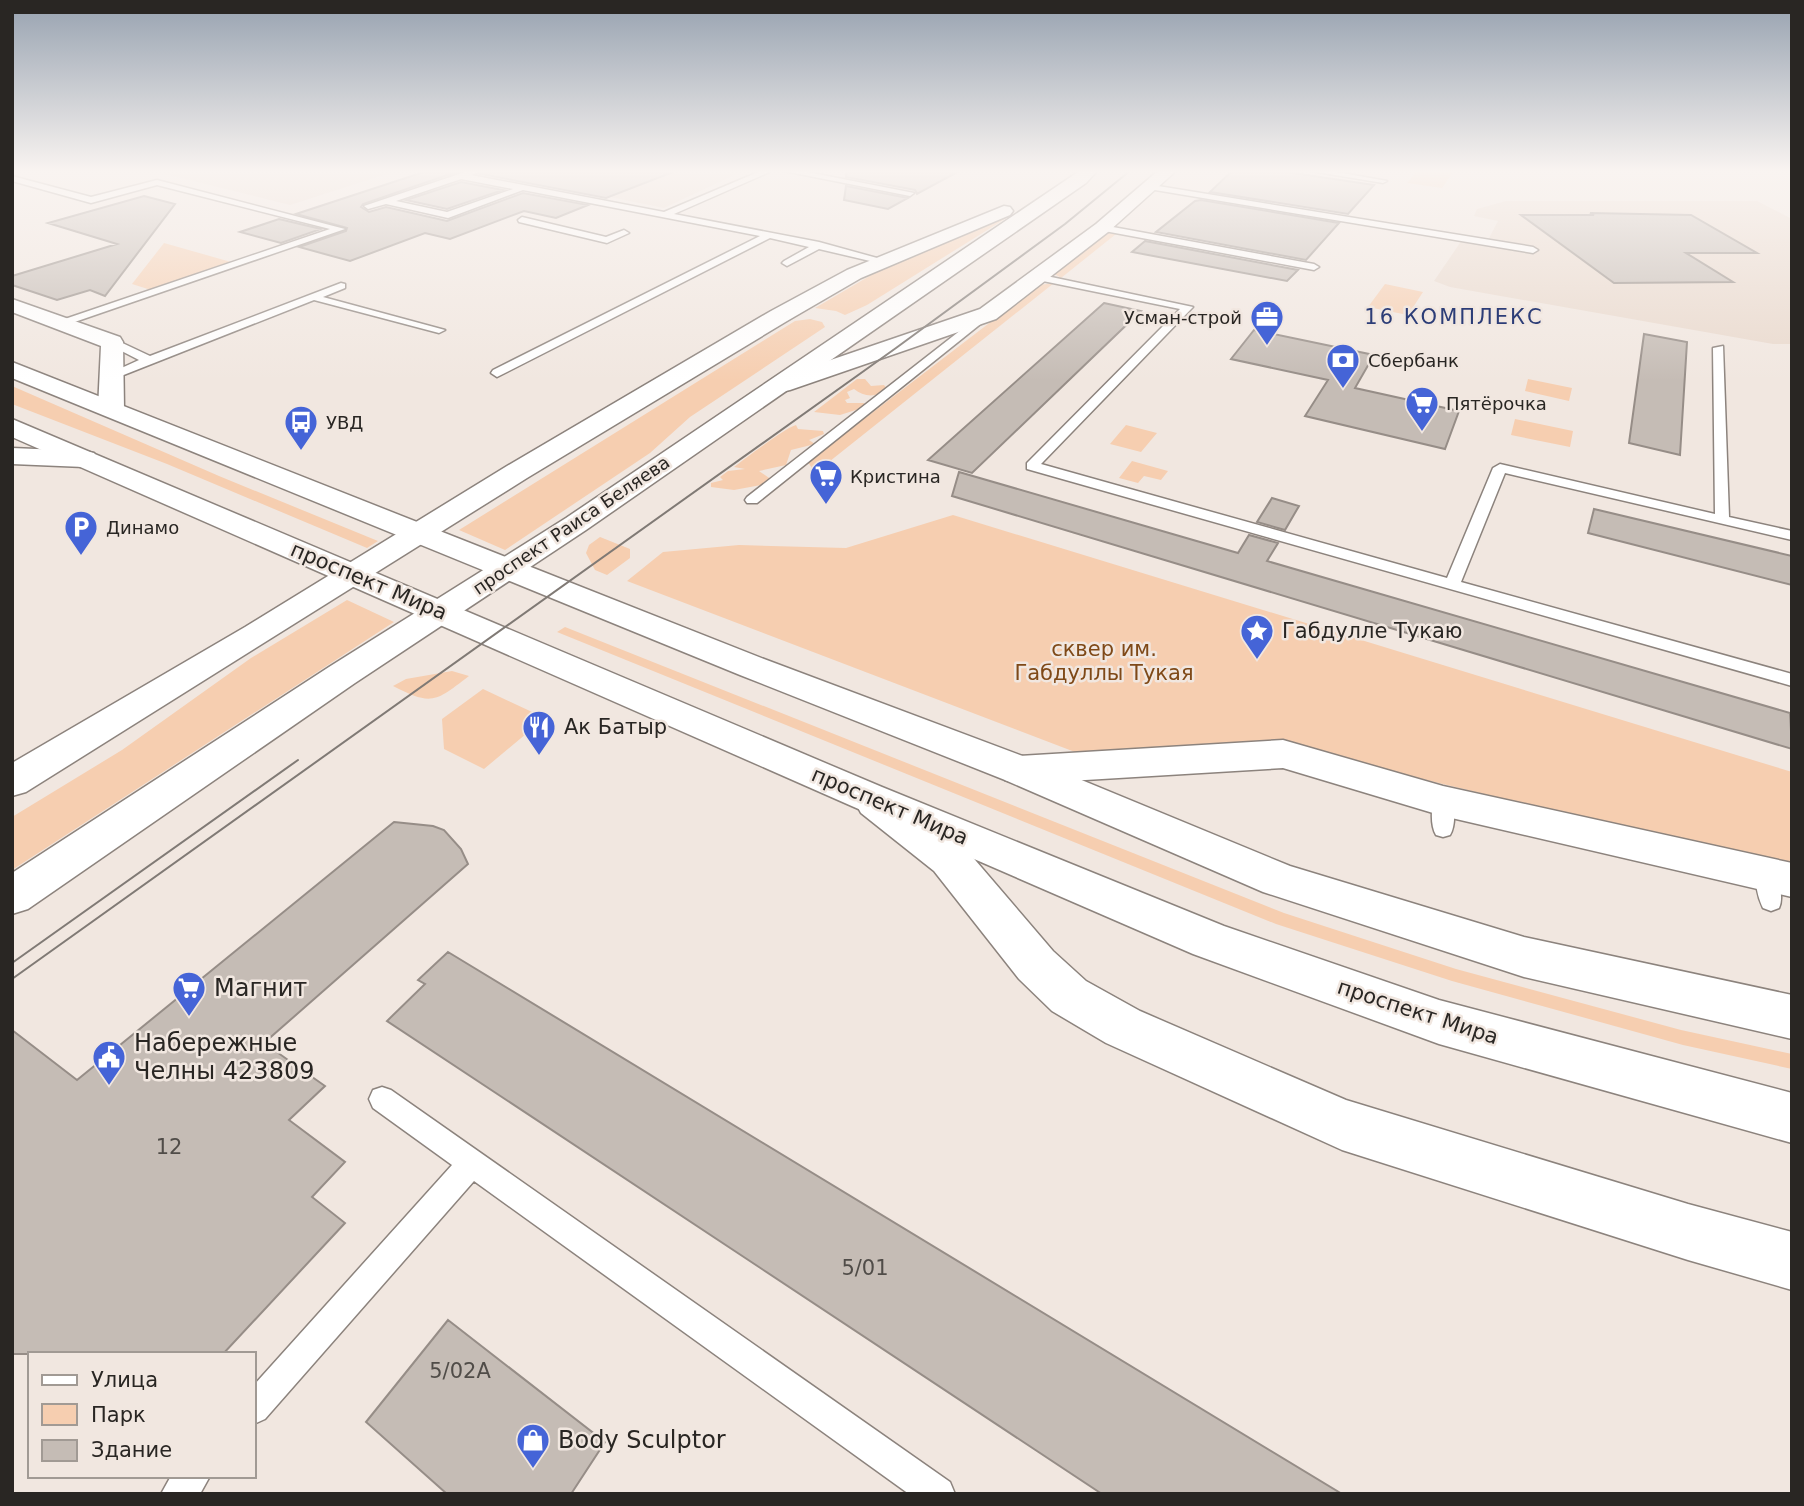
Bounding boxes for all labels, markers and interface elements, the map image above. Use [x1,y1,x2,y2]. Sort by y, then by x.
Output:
office icon: Усман-строй [1248,298,1286,347]
district label: 16 КОМПЛЕКС [1364,305,1544,329]
place label: Усман-строй [1124,307,1242,328]
bank icon: Сбербанк [1324,341,1362,390]
place label: Сбербанк [1368,350,1459,371]
supermarket icon: Пятёрочка [1403,384,1441,433]
place label: Пятёрочка [1446,393,1547,414]
bus stop icon: УВД [282,403,320,452]
place label: УВД [326,412,363,433]
street label: проспект Раиса Беляева [469,451,673,599]
supermarket icon: Кристина [807,457,845,506]
place label: Кристина [850,466,941,487]
parking icon: Динамо [62,508,100,557]
place label: Динамо [106,517,179,538]
street label: проспект Мира [287,537,451,625]
place icon: Габдулле Тукаю [1238,612,1276,661]
place label: Габдулле Тукаю [1282,619,1463,643]
park label: сквер им. Габдуллы Тукая [1014,637,1194,685]
restaurant icon: Ак Батыр [520,708,558,757]
place label: Ак Батыр [564,715,667,739]
street label: проспект Мира [808,762,972,850]
supermarket icon: Магнит [170,969,208,1018]
place label: Магнит [214,974,307,1002]
street label: проспект Мира [1335,975,1501,1049]
place label: Набережные Челны 423809 [134,1029,314,1085]
public building icon: Набережные Челны 423809 [90,1038,128,1087]
house number: 12 [156,1135,182,1159]
house number: 5/01 [841,1256,889,1280]
legend [28,1352,256,1478]
house number: 5/02А [429,1359,491,1383]
text: Улица [91,1368,158,1392]
text: Парк [91,1403,146,1427]
shop icon: Body Sculptor [514,1421,552,1470]
place label: Body Sculptor [558,1426,726,1454]
text: Здание [91,1438,172,1462]

